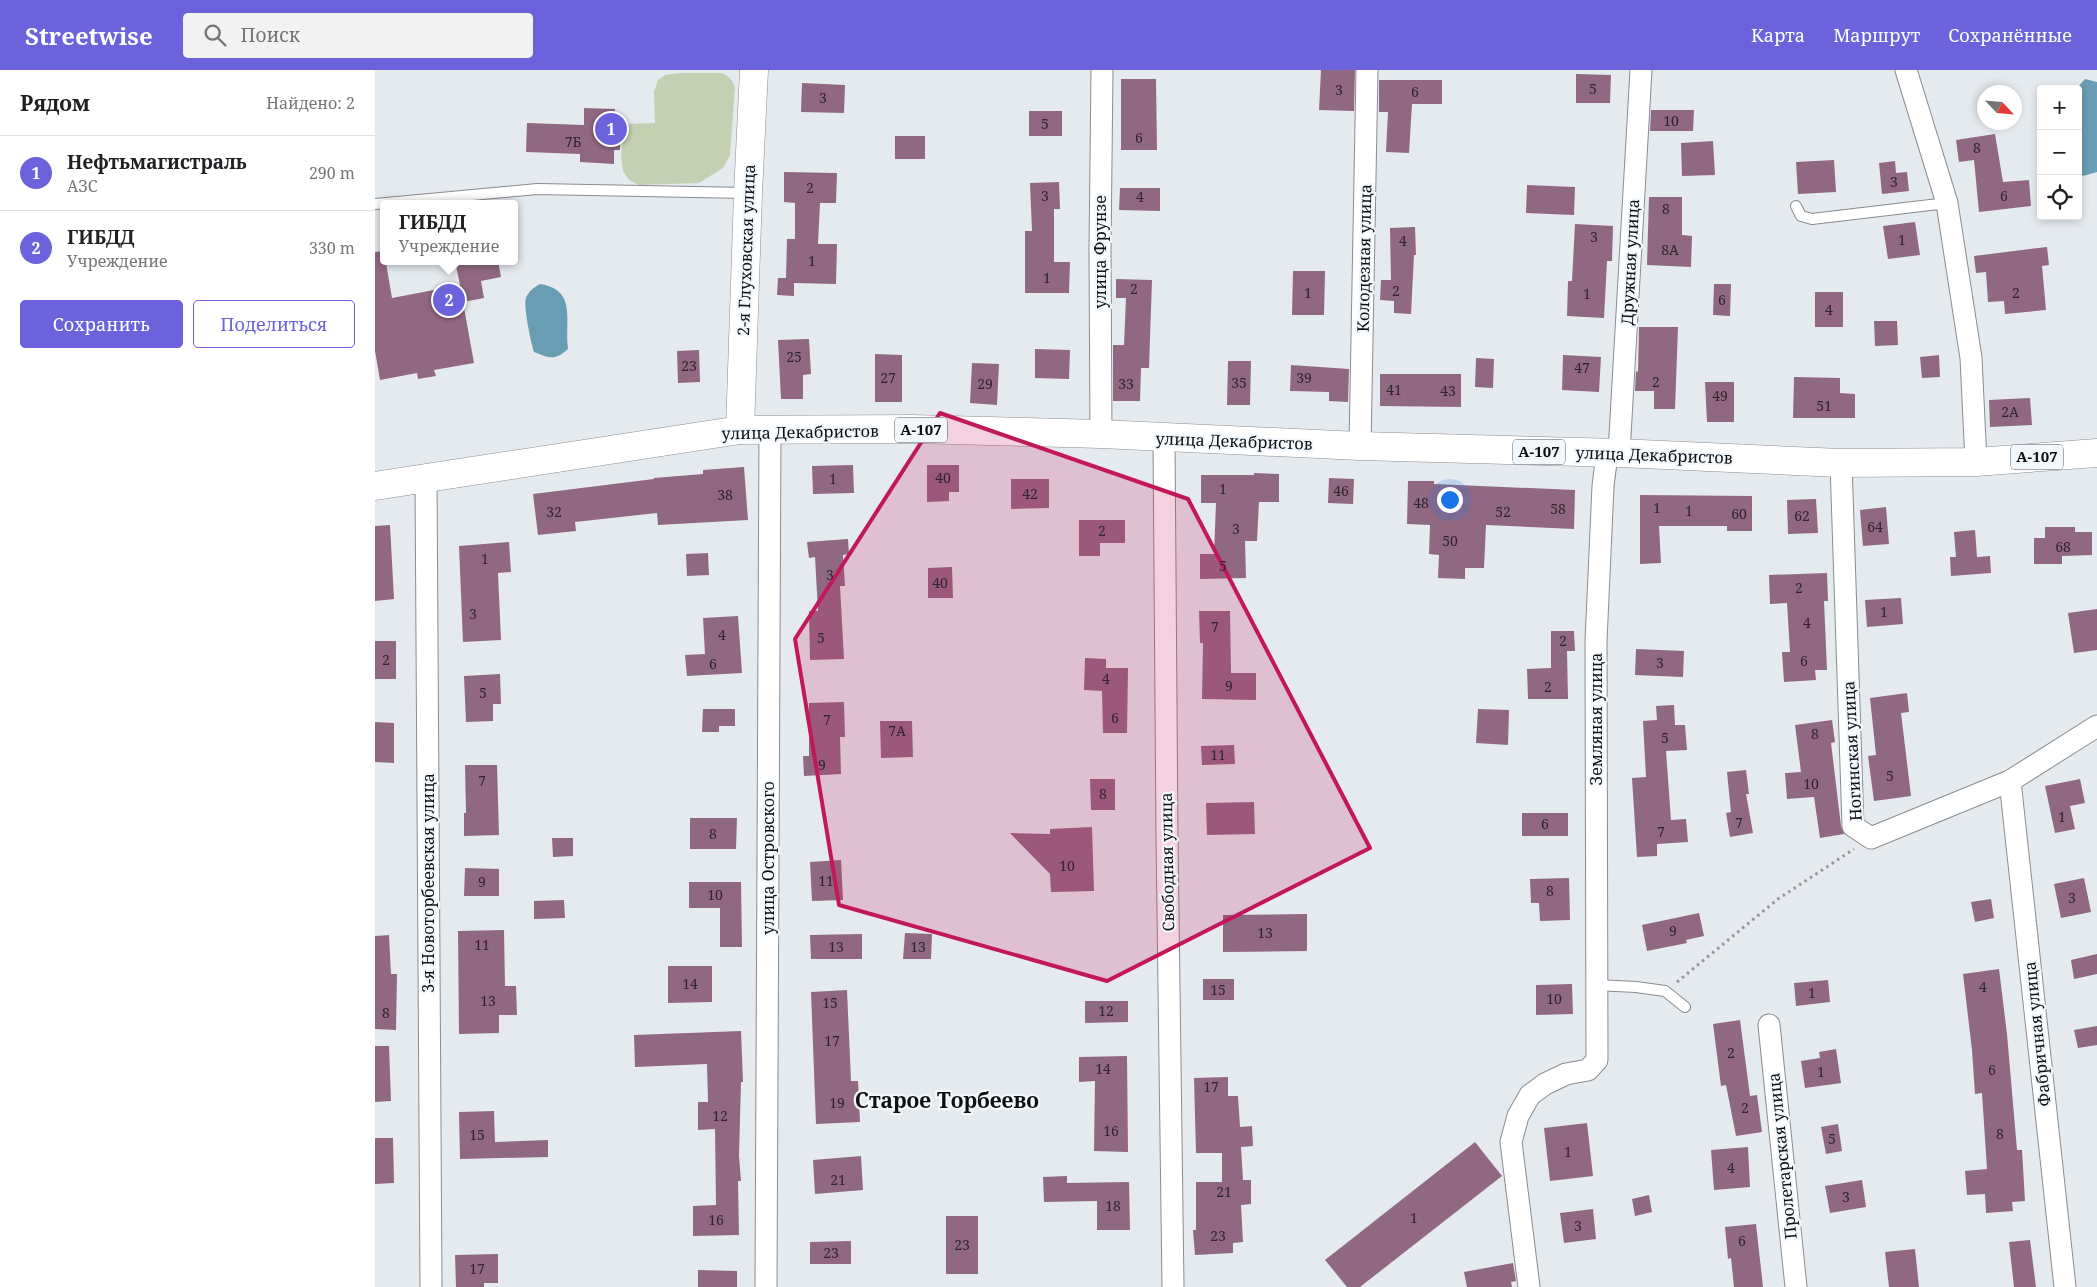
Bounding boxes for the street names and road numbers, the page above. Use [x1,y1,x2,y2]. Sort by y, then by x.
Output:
street label: 2-я Глуховская улица [732,164,760,336]
street label: Колодезная улица [1352,184,1376,332]
street label: улица Фрунзе [1089,195,1111,309]
street label: Дружная улица [1616,198,1644,326]
road number: А-107 [895,418,947,442]
street label: улица Декабристов [721,420,879,444]
street label: улица Декабристов [1155,427,1313,455]
road number: А-107 [1513,440,1565,464]
street label: улица Декабристов [1575,441,1733,469]
road number: А-107 [2011,444,2063,470]
street label: Земляная улица [1585,653,1607,785]
street label: Ногинская улица [1837,680,1867,822]
street label: 3-я Новоторбеевская улица [417,773,439,993]
street label: улица Островского [757,781,779,935]
street label: Свободная улица [1155,792,1179,932]
street label: Фабричная улица [2018,960,2056,1108]
street label: Пролетарская улица [1762,1072,1802,1240]

